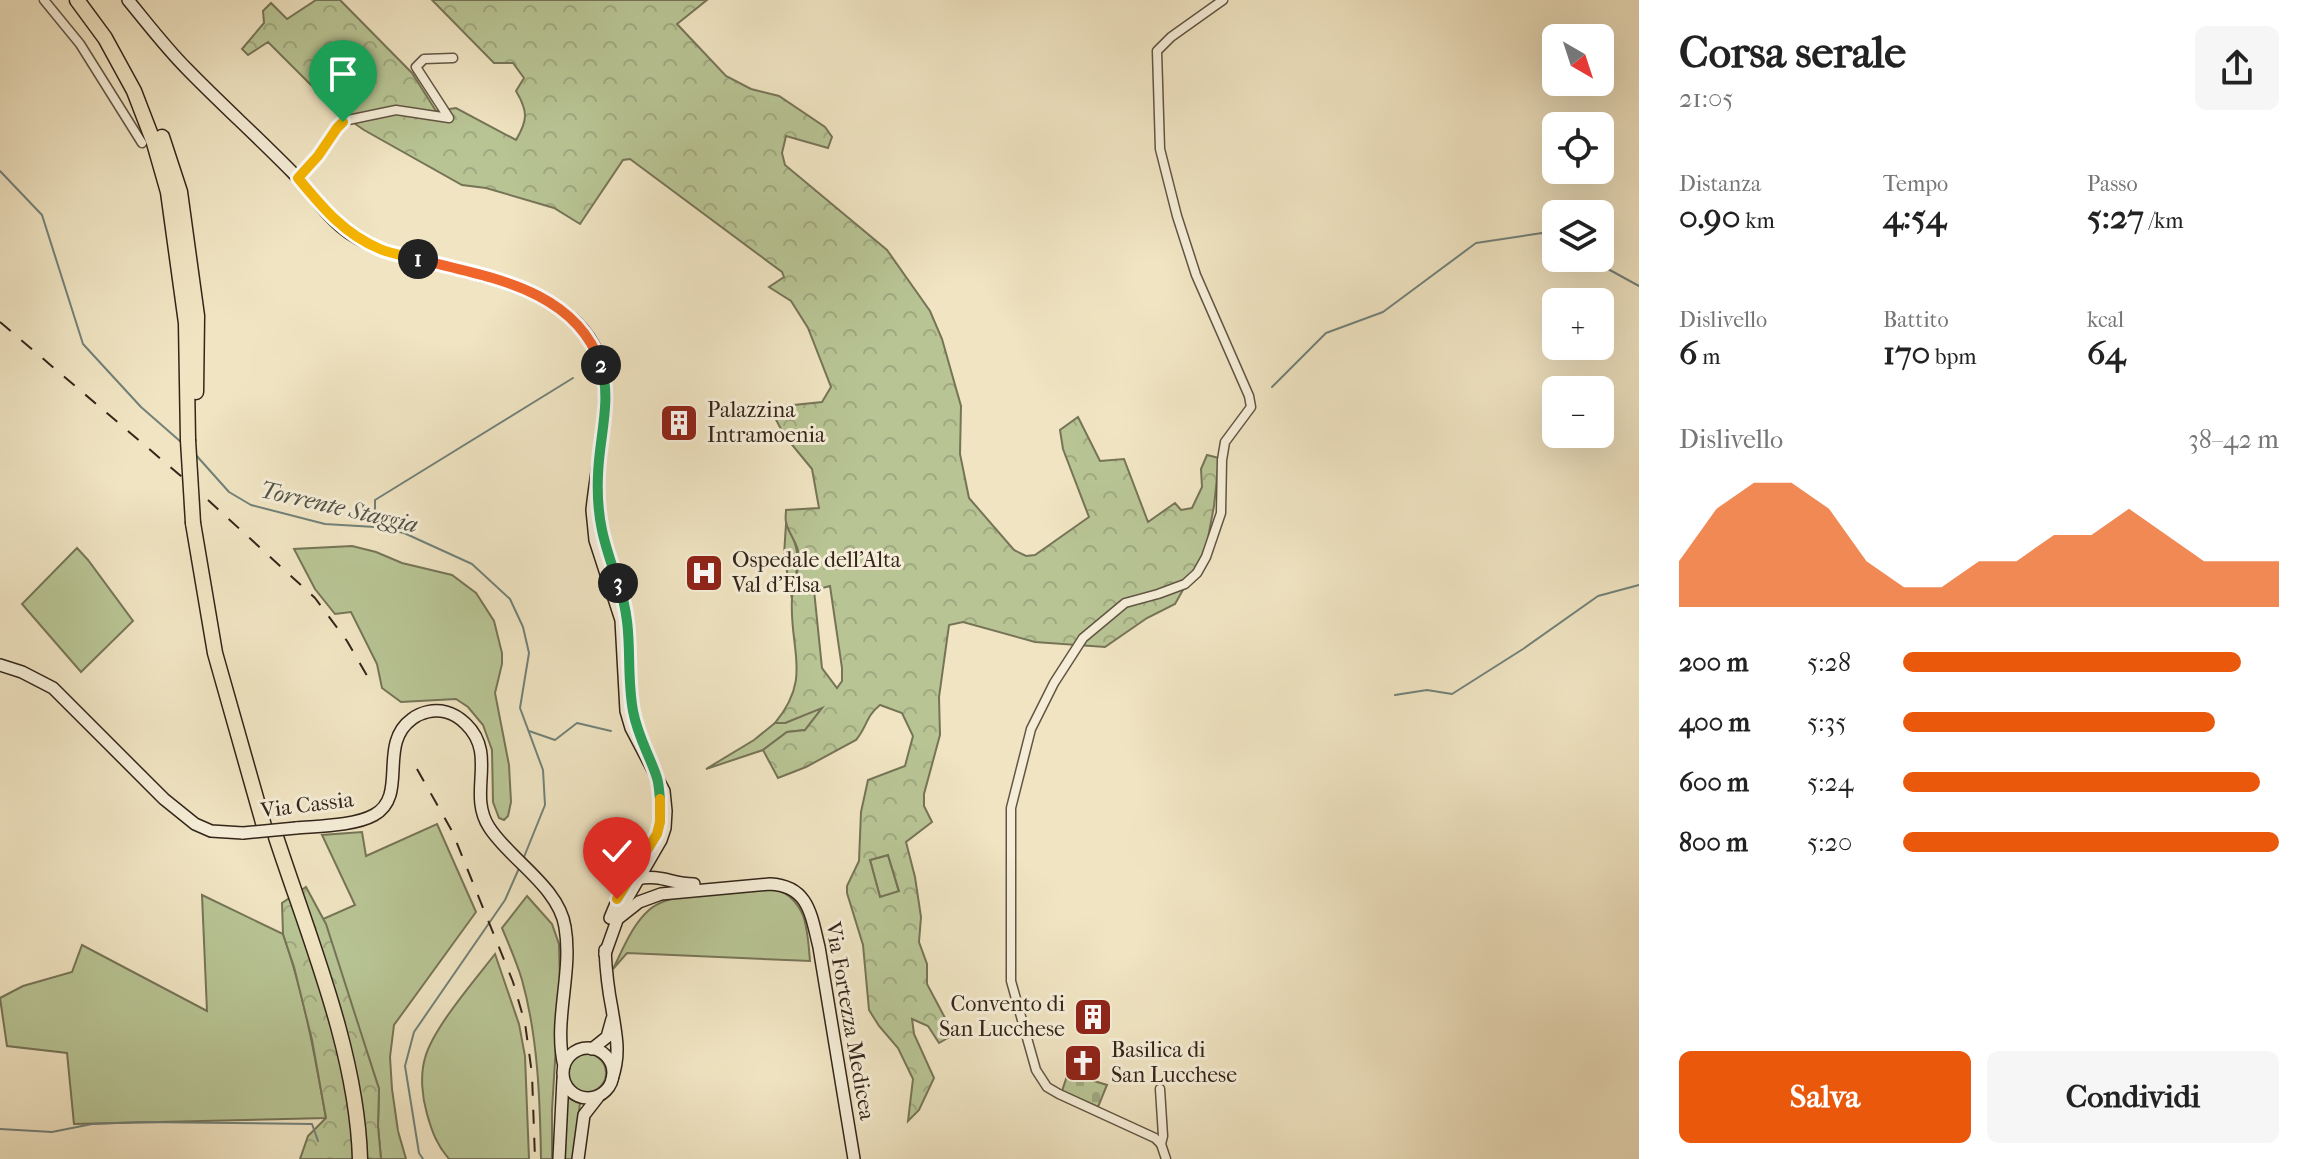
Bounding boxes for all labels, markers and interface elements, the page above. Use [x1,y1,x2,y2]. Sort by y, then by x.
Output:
north arrow [1542,24,1614,96]
map controls [1542,24,1614,448]
button: share [2195,26,2279,110]
text: Corsa serale [1679,27,1906,78]
pin [309,40,377,122]
icon: arrive [321,52,365,96]
text: 21:05 [1679,83,1734,114]
button: locate [1542,112,1614,184]
text: Distanza [1679,171,1761,197]
text: Tempo [1883,171,1948,197]
text: Passo [2087,171,2138,197]
text: 0.90 [1679,197,1740,237]
text: 4:54 [1883,197,1946,237]
text: 5:27 [2087,197,2144,237]
button: layers [1542,200,1614,272]
text: km [1740,208,1775,234]
text: /km [2144,208,2184,234]
pin: 1 [398,239,438,279]
text: 1 [414,246,422,272]
button: + [1542,288,1614,360]
text: Dislivello [1679,307,1767,333]
text: Battito [1883,307,1949,333]
text: kcal [2087,307,2124,333]
text: 6 [1679,333,1697,373]
text: 170 [1883,333,1930,373]
text: 64 [2087,333,2125,373]
text: m [1697,344,1720,370]
text: bpm [1930,344,1977,370]
pin: 2 [581,345,621,385]
text: 2 [595,352,607,378]
button: − [1542,376,1614,448]
place label: Palazzina Intramoenia [707,397,826,448]
building icon: Palazzina Intramoenia [658,402,700,444]
text: Dislivello [1679,424,1783,455]
text: 38–42 m [2188,424,2279,455]
water label: Torrente Staggia [257,475,421,539]
place label: Ospedale dell'Alta Val d'Elsa [731,547,902,598]
hospital icon: Ospedale dell'Alta Val d'Elsa [683,552,725,594]
pin: 3 [598,563,638,603]
text: 3 [613,570,623,596]
text: 200 m [1679,647,1748,678]
text: 5:28 [1807,647,1851,678]
text: 400 m [1679,707,1750,738]
text: 5:35 [1807,707,1846,738]
text: 600 m [1679,767,1749,798]
text: 5:24 [1807,767,1853,798]
street label: Via Cassia [258,786,356,824]
pin [583,817,651,899]
text: 800 m [1679,827,1748,858]
text: 5:20 [1807,827,1852,858]
icon: check [595,829,639,873]
street label: Via Fortezza Medicea [820,919,880,1123]
place label: Convento di San Lucchese [939,991,1066,1042]
building icon: Convento di San Lucchese [1072,996,1114,1038]
place label: Basilica di San Lucchese [1111,1037,1237,1088]
church icon: Basilica di San Lucchese [1062,1042,1104,1084]
button: Salva [1679,1051,1971,1143]
button: Condividi [1987,1051,2279,1143]

